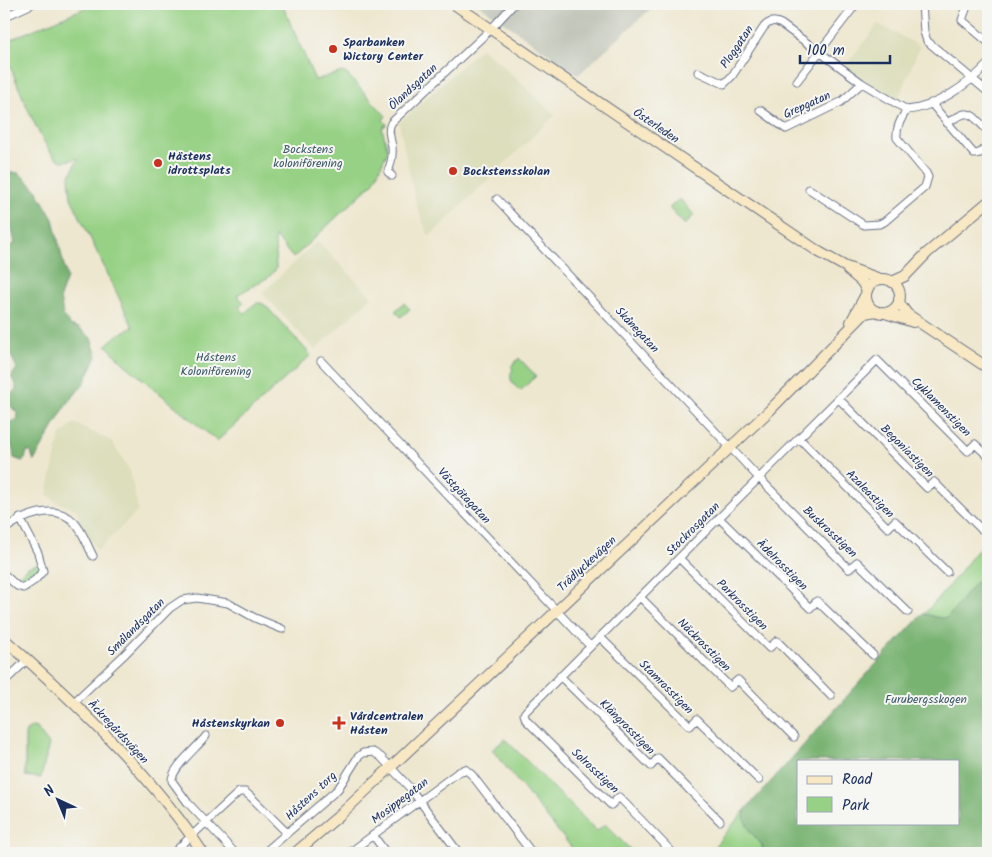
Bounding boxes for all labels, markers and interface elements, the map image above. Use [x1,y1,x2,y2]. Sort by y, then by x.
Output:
street label: Ploggatan [716,22,758,72]
scale bar [800,32,890,64]
place label: Sparbanken Wictory Center [343,33,424,66]
text: 100 m [807,39,845,63]
marker: Sparbanken Wictory Center [327,43,339,55]
street label: Ölandsgatan [384,59,442,115]
street label: Grepgatan [780,86,834,124]
street label: Österleden [629,103,683,149]
park label: Bockstens koloniförening [273,140,343,173]
place label: Hästens idrottsplats [168,147,231,180]
marker: Hästens idrottsplats [152,157,164,169]
place label: Bockstensskolan [463,162,550,181]
marker: Bockstensskolan [447,165,459,177]
street label: Skånegatan [610,303,664,357]
park label: Håstens Koloniförening [181,348,252,381]
street label: Cyklamenstigen [907,373,975,441]
street label: Begoniastigen [876,420,938,482]
street label: Västgötagatan [433,463,495,529]
street label: Azaleastigen [841,465,899,523]
street label: Stockrosgatan [662,498,724,560]
street label: Buskrosstigen [798,502,862,562]
street label: Trädlyckevägen [553,531,621,597]
street label: Ädelrosstigen [752,535,812,595]
street label: Parkrosstigen [712,575,772,635]
street label: Smålandsgatan [103,594,169,660]
street label: Näckrosstigen [673,614,735,676]
street label: Stamrosstigen [634,655,698,719]
park label: Furubergsskogen [885,690,967,709]
street label: Äckregårdsvägen [83,695,153,769]
street label: Klängrosstigen [595,695,659,759]
place label: Vårdcentralen Håsten [350,707,424,740]
place label: Håstenskyrkan [192,714,270,733]
marker: Vårdcentralen Håsten [332,716,346,730]
marker: Håstenskyrkan [274,717,286,729]
street label: Solrosstigen [567,744,623,798]
legend [797,760,960,824]
street label: Håstens torg [281,767,341,825]
text: Road [842,768,873,792]
street label: Mosippegatan [367,773,433,829]
north arrow [32,774,82,824]
text: N [39,780,61,802]
text: Park [842,794,870,818]

